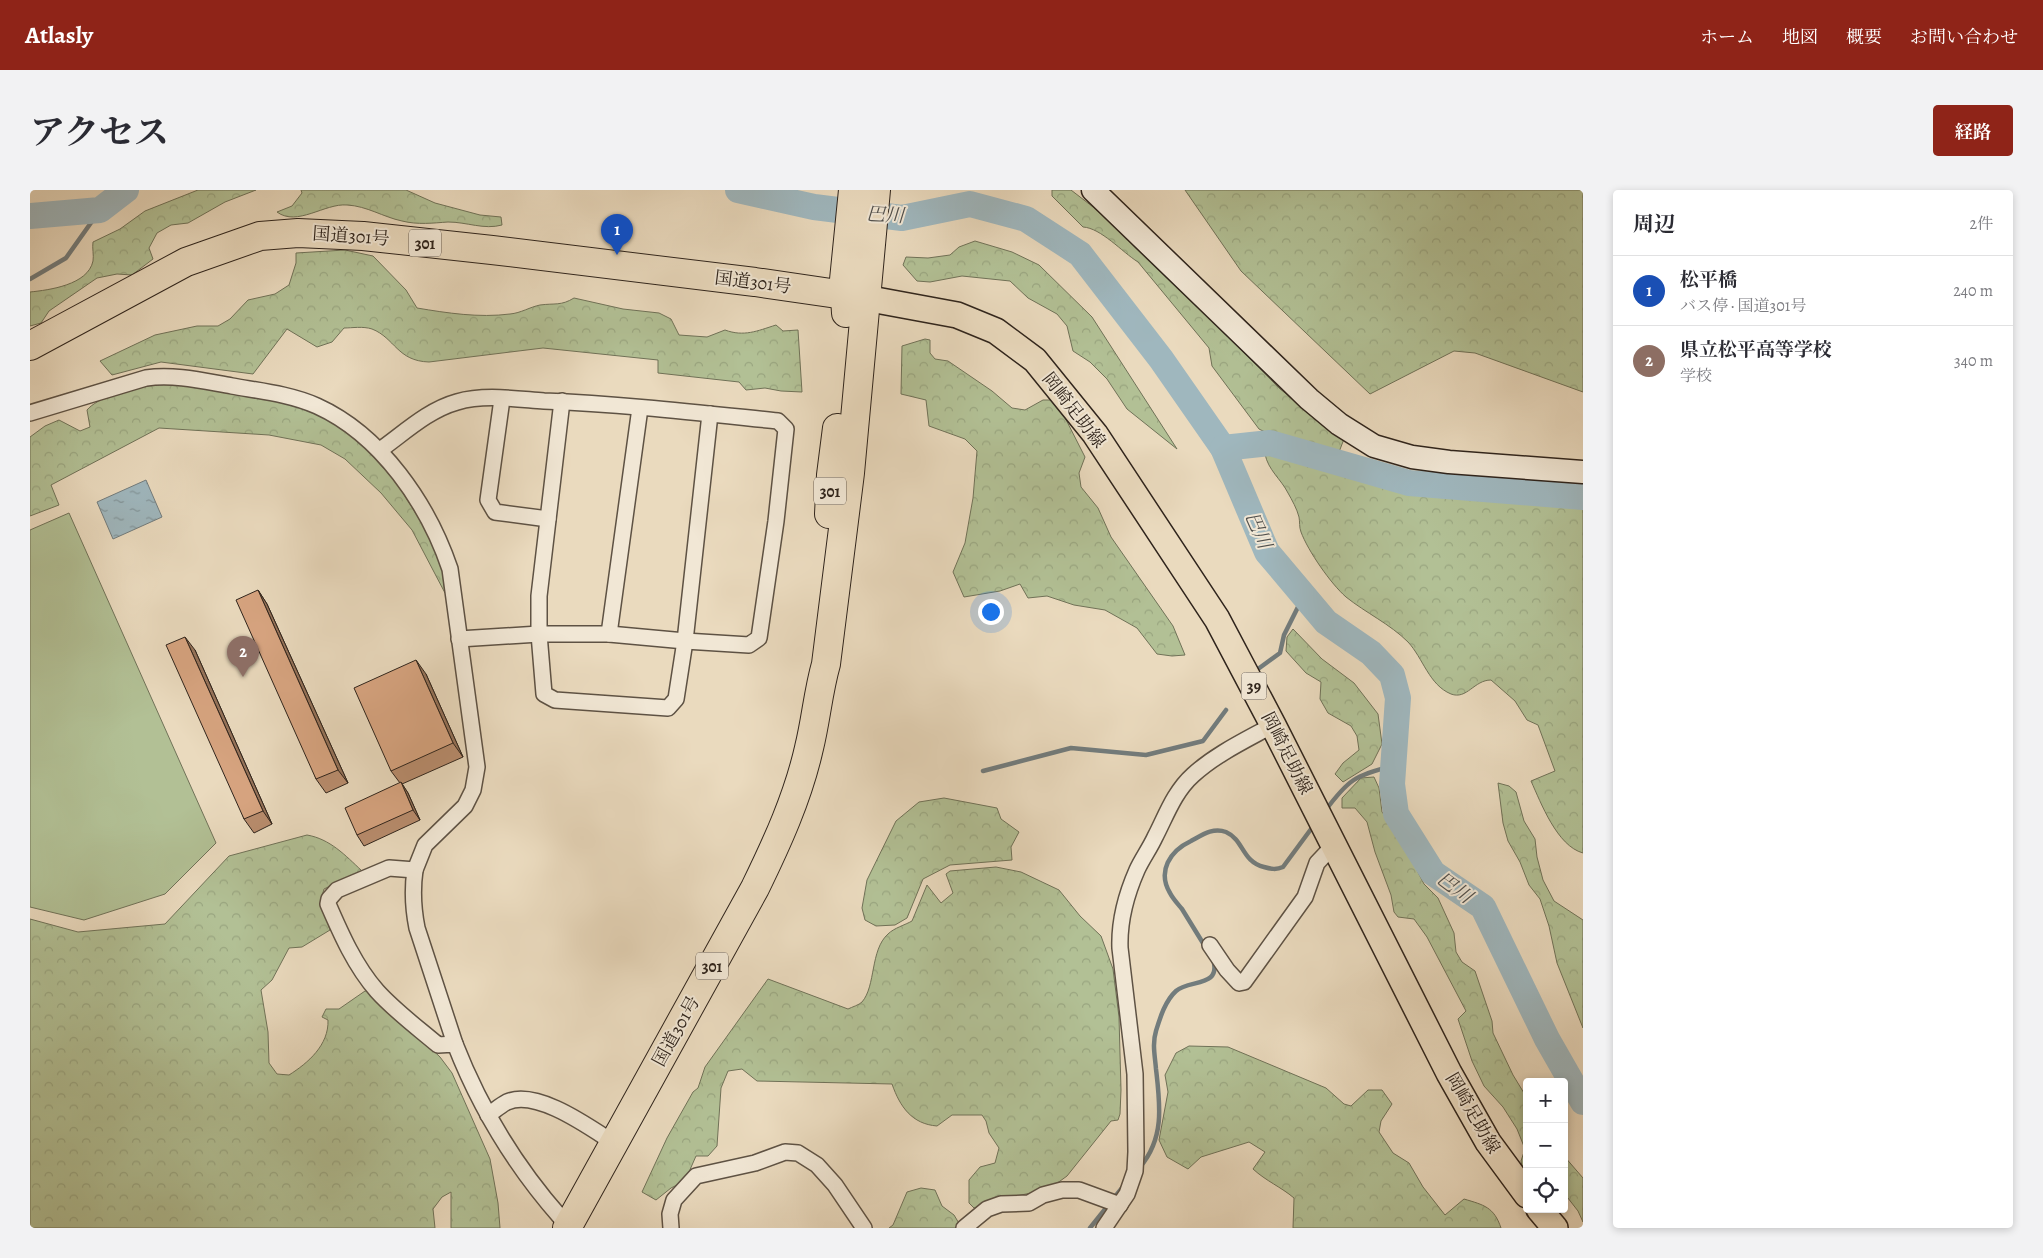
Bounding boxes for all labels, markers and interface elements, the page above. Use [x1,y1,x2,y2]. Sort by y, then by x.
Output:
text: Atlasly [25,19,93,51]
text: ホーム [1700,25,1754,49]
text: 地図 [1782,25,1818,49]
text: 概要 [1846,25,1882,49]
text: お問い合わせ [1910,25,2018,49]
button: 経路 [1933,105,2013,156]
text: アクセス [30,108,169,156]
water label: 巴川 [865,201,907,229]
text: 周辺 [1633,210,1675,238]
text: 2件 [1969,213,1993,235]
pin: 1 [601,214,633,255]
street label: 国道301号 [312,221,390,251]
road number: 301 [409,230,441,256]
street label: 国道301号 [713,265,793,299]
text: 松平橋 [1680,267,1737,293]
text: 1 [1646,280,1652,302]
text: 240 m [1953,280,1993,302]
text: バス停 · 国道301号 [1680,295,1806,317]
text: 県立松平高等学校 [1680,337,1832,363]
text: 2 [1645,350,1653,372]
text: 340 m [1954,350,1993,372]
text: 学校 [1680,365,1712,387]
street label: 岡崎足助線 [1037,367,1111,453]
road number: 301 [814,478,846,504]
water label: 巴川 [1238,508,1279,555]
your location [978,599,1004,625]
pin: 2 [227,636,259,677]
road number: 39 [1242,672,1266,700]
street label: 岡崎足助線 [1256,707,1318,799]
water label: 巴川 [1431,866,1479,911]
road number: 301 [696,952,728,979]
street label: 国道301号 [647,991,705,1071]
street label: 岡崎足助線 [1440,1068,1506,1158]
map controls [1523,1078,1568,1213]
button: + [1523,1078,1568,1123]
button: − [1523,1123,1568,1168]
button: locate [1523,1168,1568,1213]

